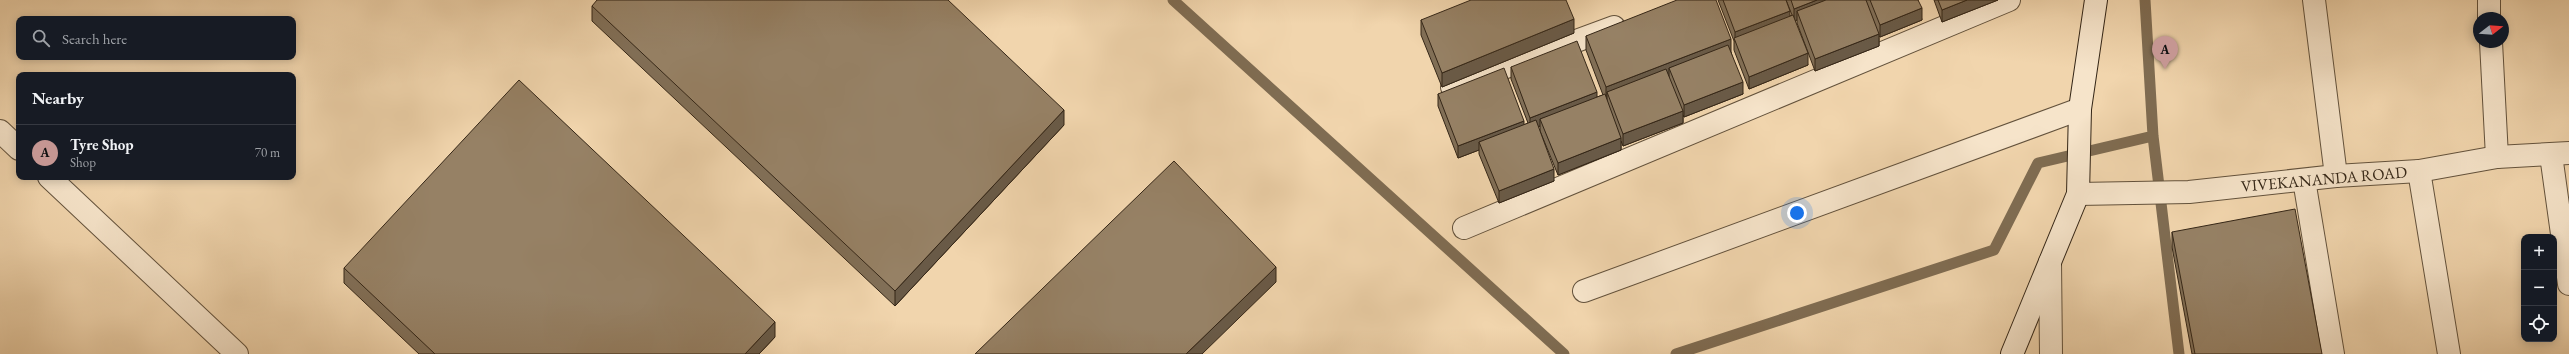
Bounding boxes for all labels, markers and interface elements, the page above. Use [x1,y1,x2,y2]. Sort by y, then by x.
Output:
north arrow [2473,12,2509,48]
search box [16,16,296,60]
icon: search [30,27,52,49]
text: Search here [62,29,127,48]
pin: A [2152,36,2178,69]
text: Nearby [32,87,84,109]
text: Tyre Shop [70,135,134,154]
text: A [40,144,50,161]
text: 70 m [255,144,280,161]
text: Shop [70,154,96,171]
street label: VIVEKANANDA ROAD [2240,161,2408,197]
your location [1787,203,1807,223]
map controls [2521,234,2557,342]
button: + [2521,234,2557,270]
button: − [2521,270,2557,306]
button: locate [2521,306,2557,342]

